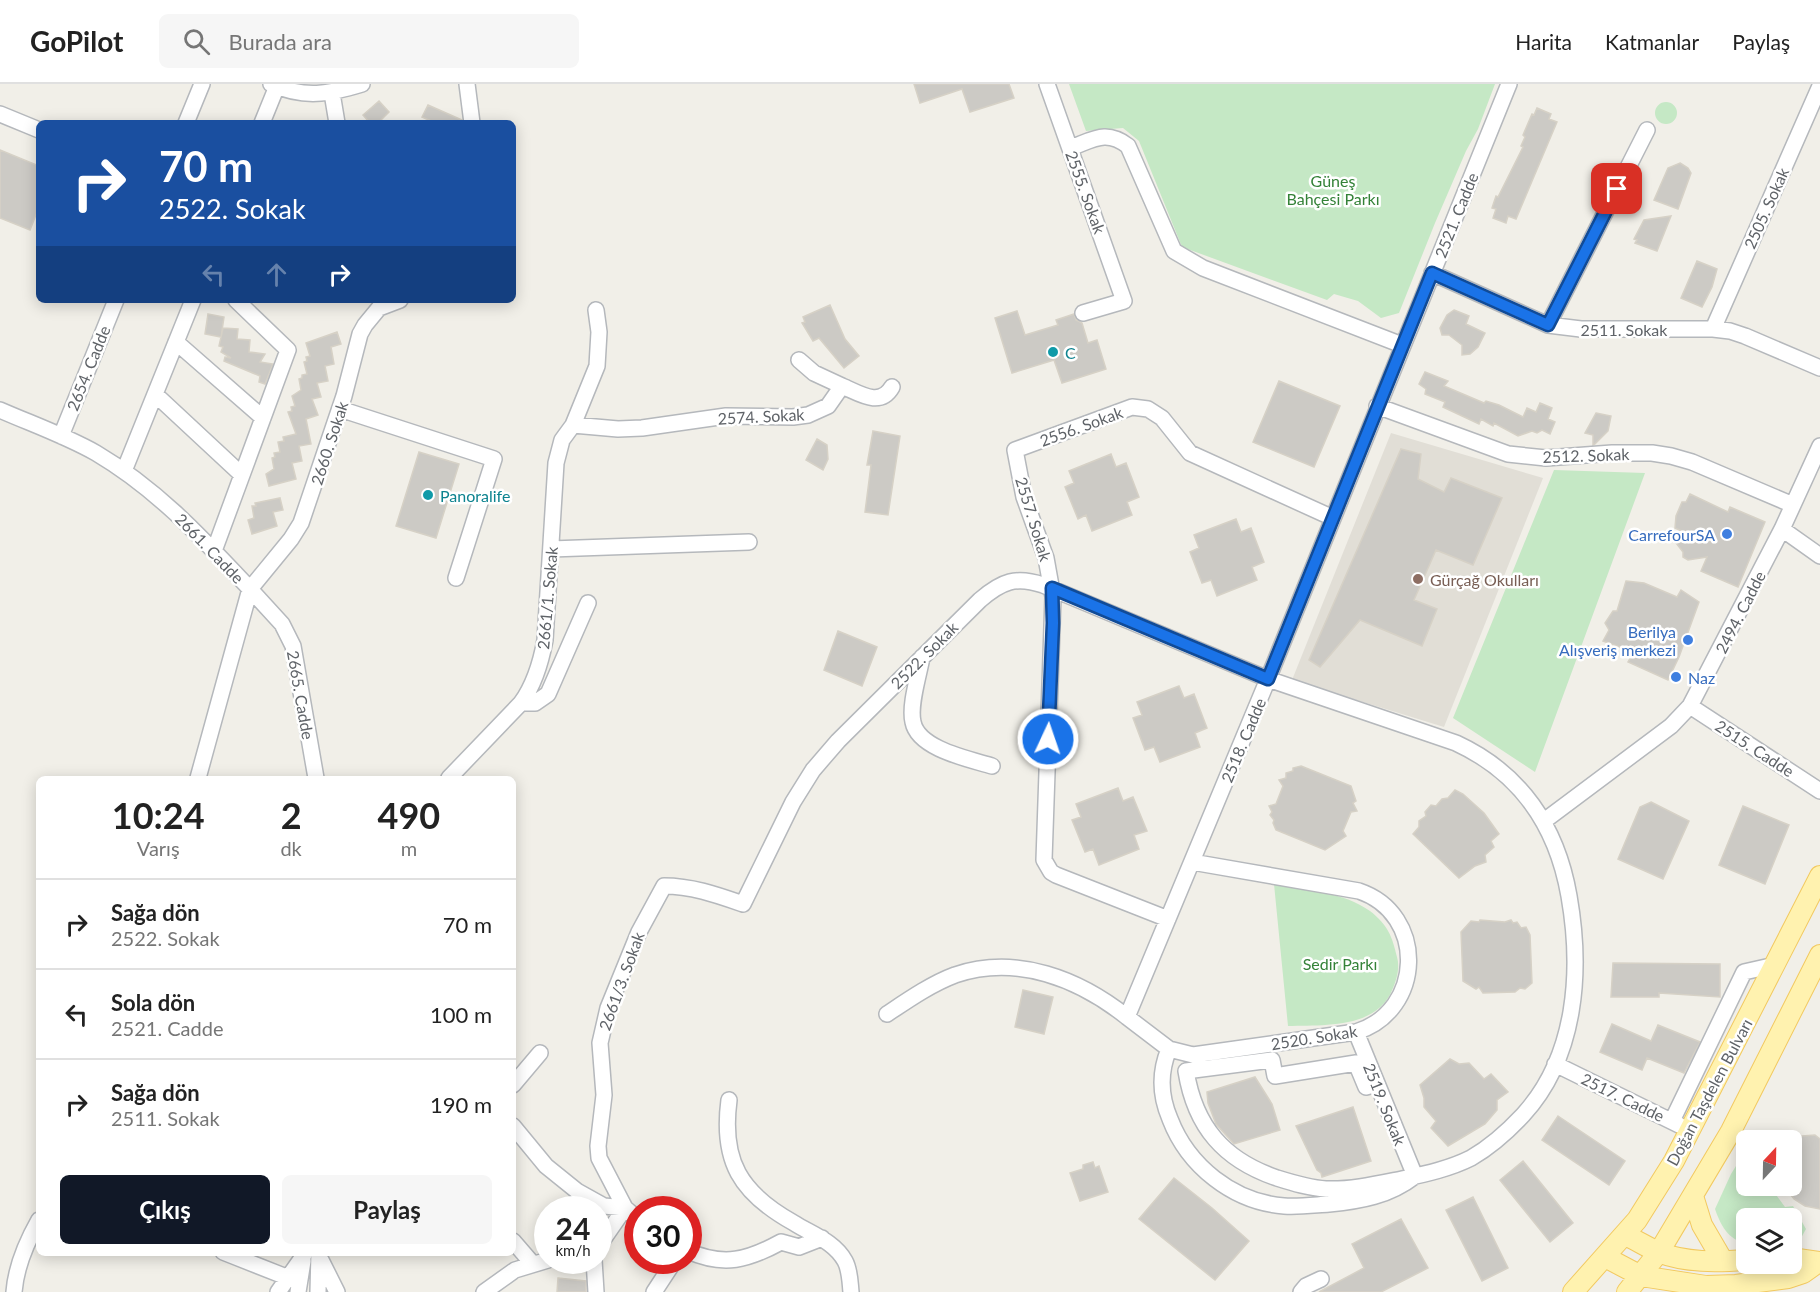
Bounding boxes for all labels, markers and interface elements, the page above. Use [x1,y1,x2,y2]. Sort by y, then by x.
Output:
search box [159,14,579,68]
text: GoPilot [30,24,123,58]
icon: search [180,25,213,58]
text: Burada ara [228,28,332,55]
text: Harita [1515,29,1572,54]
text: Katmanlar [1605,29,1699,54]
text: Paylaş [1732,29,1790,54]
text: 70 m [159,141,253,191]
icon: right [60,144,138,222]
street label: 2555. Sokak [1062,148,1110,237]
pin [1591,163,1642,214]
street label: 2505. Sokak [1740,164,1793,252]
street label: 2521. Cadde [1430,170,1482,260]
park label: Güneş Bahçesi Parkı [1286,171,1380,208]
icon: arrive [1600,172,1633,205]
text: 2522. Sokak [159,192,306,225]
icon: left [197,258,230,291]
icon: ahead [260,258,293,291]
icon: right [323,258,356,291]
street label: 2511. Sokak [1581,320,1668,339]
street label: 2654. Cadde [62,323,114,413]
place label: C [1065,343,1076,362]
marker: C [1046,345,1060,359]
street label: 2660. Sokak [307,398,352,487]
street label: 2556. Sokak [1037,402,1126,450]
street label: 2574. Sokak [717,404,806,428]
street label: 2512. Sokak [1542,444,1631,466]
street label: 2557. Sokak [1012,475,1056,564]
place label: Panoralife [440,486,510,505]
marker: Panoralife [421,488,435,502]
street label: 2661. Cadde [172,509,248,587]
place label: CarrefourSA [1628,525,1715,544]
marker: CarrefourSA [1720,527,1734,541]
street label: 2661/1. Sokak [533,545,561,650]
street label: 2494. Cadde [1711,568,1769,656]
place label: Gürçağ Okulları [1430,570,1539,589]
marker: Gürçağ Okulları [1411,572,1425,586]
street label: 2522. Sokak [887,617,962,692]
place label: Berilya Alışveriş merkezi [1559,622,1676,659]
marker: Berilya Alışveriş merkezi [1681,633,1695,647]
street label: 2665. Cadde [284,649,318,741]
place label: Naz [1688,668,1715,687]
marker: Naz [1669,670,1683,684]
street label: 2518. Cadde [1217,695,1269,785]
position arrow [1016,707,1080,771]
street label: 2515. Cadde [1712,716,1798,780]
text: 10:24 [112,793,205,837]
text: 2 [281,793,302,837]
text: 490 [378,793,440,837]
text: Varış [137,836,180,860]
text: dk [280,836,302,860]
text: m [401,836,417,860]
text: Sağa dön [111,899,200,926]
icon: right [60,908,93,941]
text: 70 m [443,911,492,938]
text: 2522. Sokak [111,926,220,950]
street label: 2661/3. Sokak [594,928,648,1033]
park label: Sedir Parkı [1303,954,1377,973]
text: Sola dön [111,989,195,1016]
icon: left [60,998,93,1031]
text: 100 m [430,1001,492,1028]
street label: Doğan Taşdelen Bulvarı [1662,1015,1756,1169]
text: 2521. Cadde [111,1016,224,1040]
street label: 2520. Sokak [1270,1021,1359,1053]
street label: 2519. Sokak [1360,1060,1410,1149]
street label: 2517. Cadde [1578,1069,1668,1125]
text: Sağa dön [111,1079,200,1106]
icon: right [60,1088,93,1121]
text: 190 m [430,1091,492,1118]
text: 2511. Sokak [111,1106,220,1130]
north arrow [1736,1130,1802,1196]
map controls [1736,1130,1802,1274]
button: Çıkış [60,1175,270,1244]
button: Paylaş [282,1175,492,1244]
speed limit sign: 30 [624,1196,702,1274]
button: layers [1736,1208,1802,1274]
text: 24 [556,1210,590,1246]
text: km/h [555,1241,591,1259]

